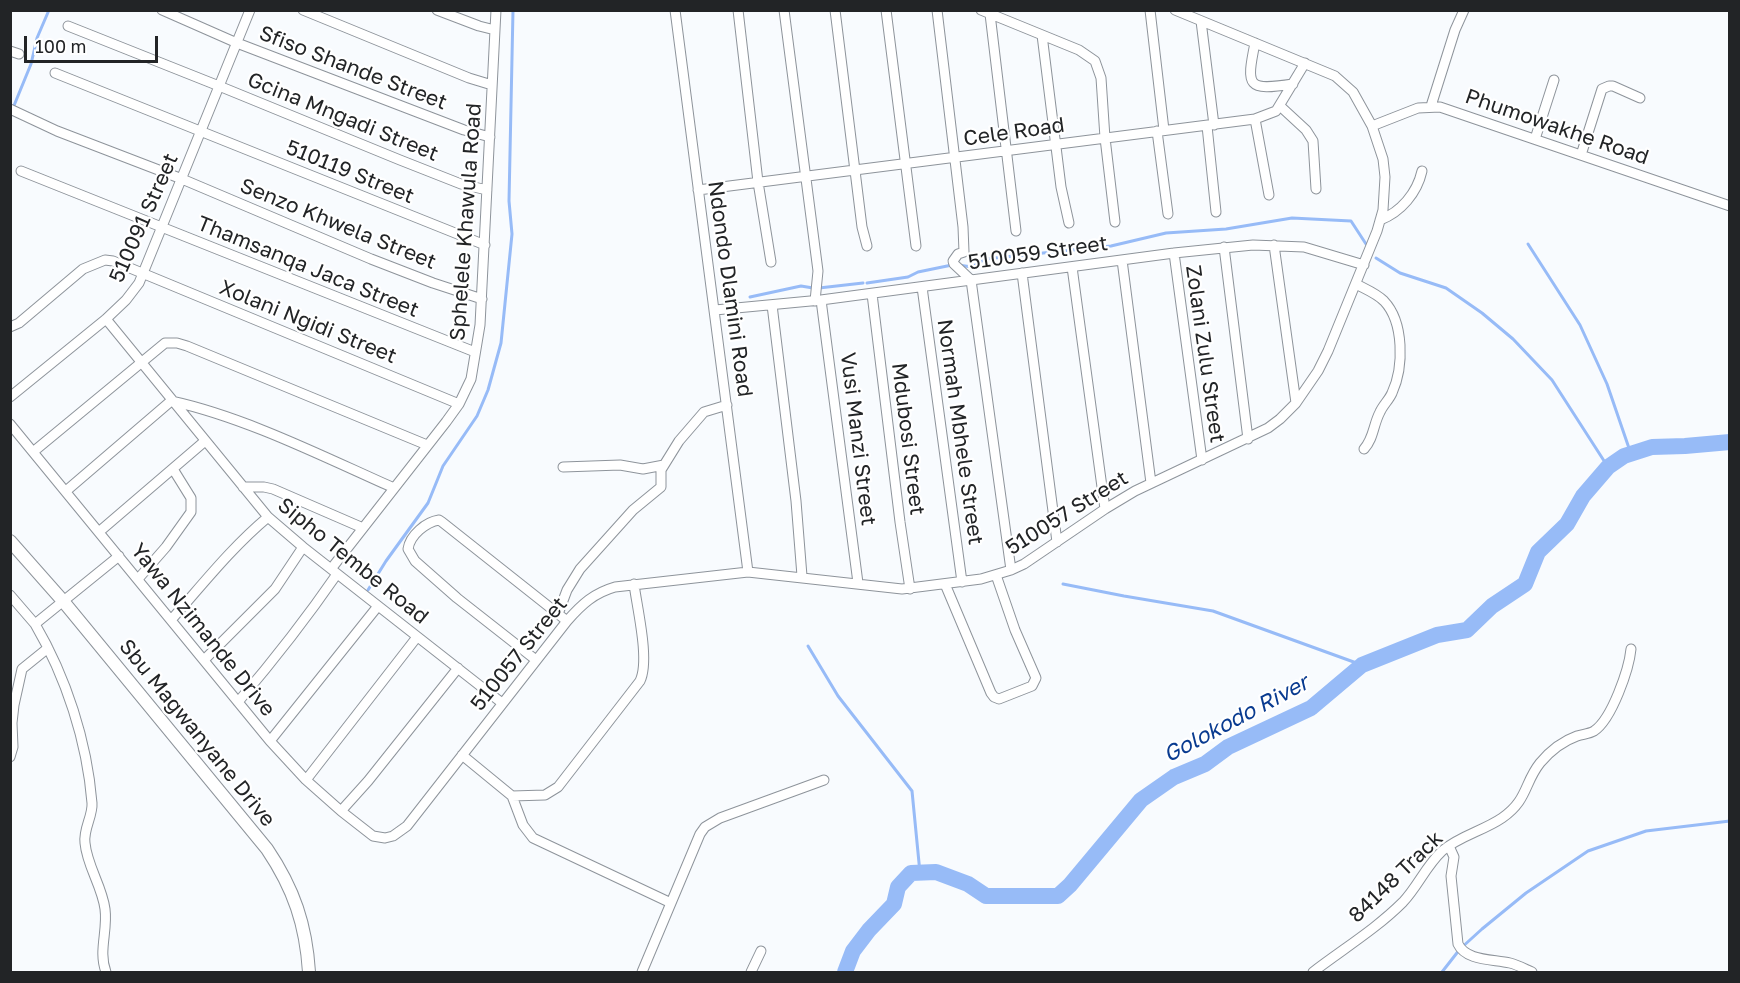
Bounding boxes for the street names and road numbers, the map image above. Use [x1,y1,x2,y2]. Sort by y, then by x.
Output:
street label: Sfiso Shande Street [256,21,450,115]
street label: Gcina Mngadi Street [244,67,442,167]
street label: Phumowakhe Road [1462,84,1652,170]
street label: Sphelele Khawula Road [445,102,487,342]
street label: Cele Road [962,112,1066,152]
street label: 510119 Street [282,135,418,209]
street label: 510091 Street [104,150,184,286]
street label: Senzo Khwela Street [236,173,440,275]
street label: Ndondo Dlamini Road [702,179,758,399]
street label: Thamsanqa Jaca Street [194,211,422,323]
street label: 510059 Street [967,231,1109,275]
street label: Zolani Zulu Street [1180,264,1230,444]
street label: Xolani Ngidi Street [216,275,400,369]
street label: Normah Mbhele Street [932,318,988,546]
street label: Vusi Manzi Street [835,351,881,527]
street label: Mdubosi Street [886,361,930,517]
street label: 510057 Street [1001,465,1133,561]
street label: Sipho Tembe Road [273,493,433,629]
street label: Yawa Nzimande Drive [126,538,280,722]
street label: 510057 Street [465,592,573,716]
street label: Sbu Magwanyane Drive [114,634,280,832]
street label: 84148 Track [1344,826,1448,928]

